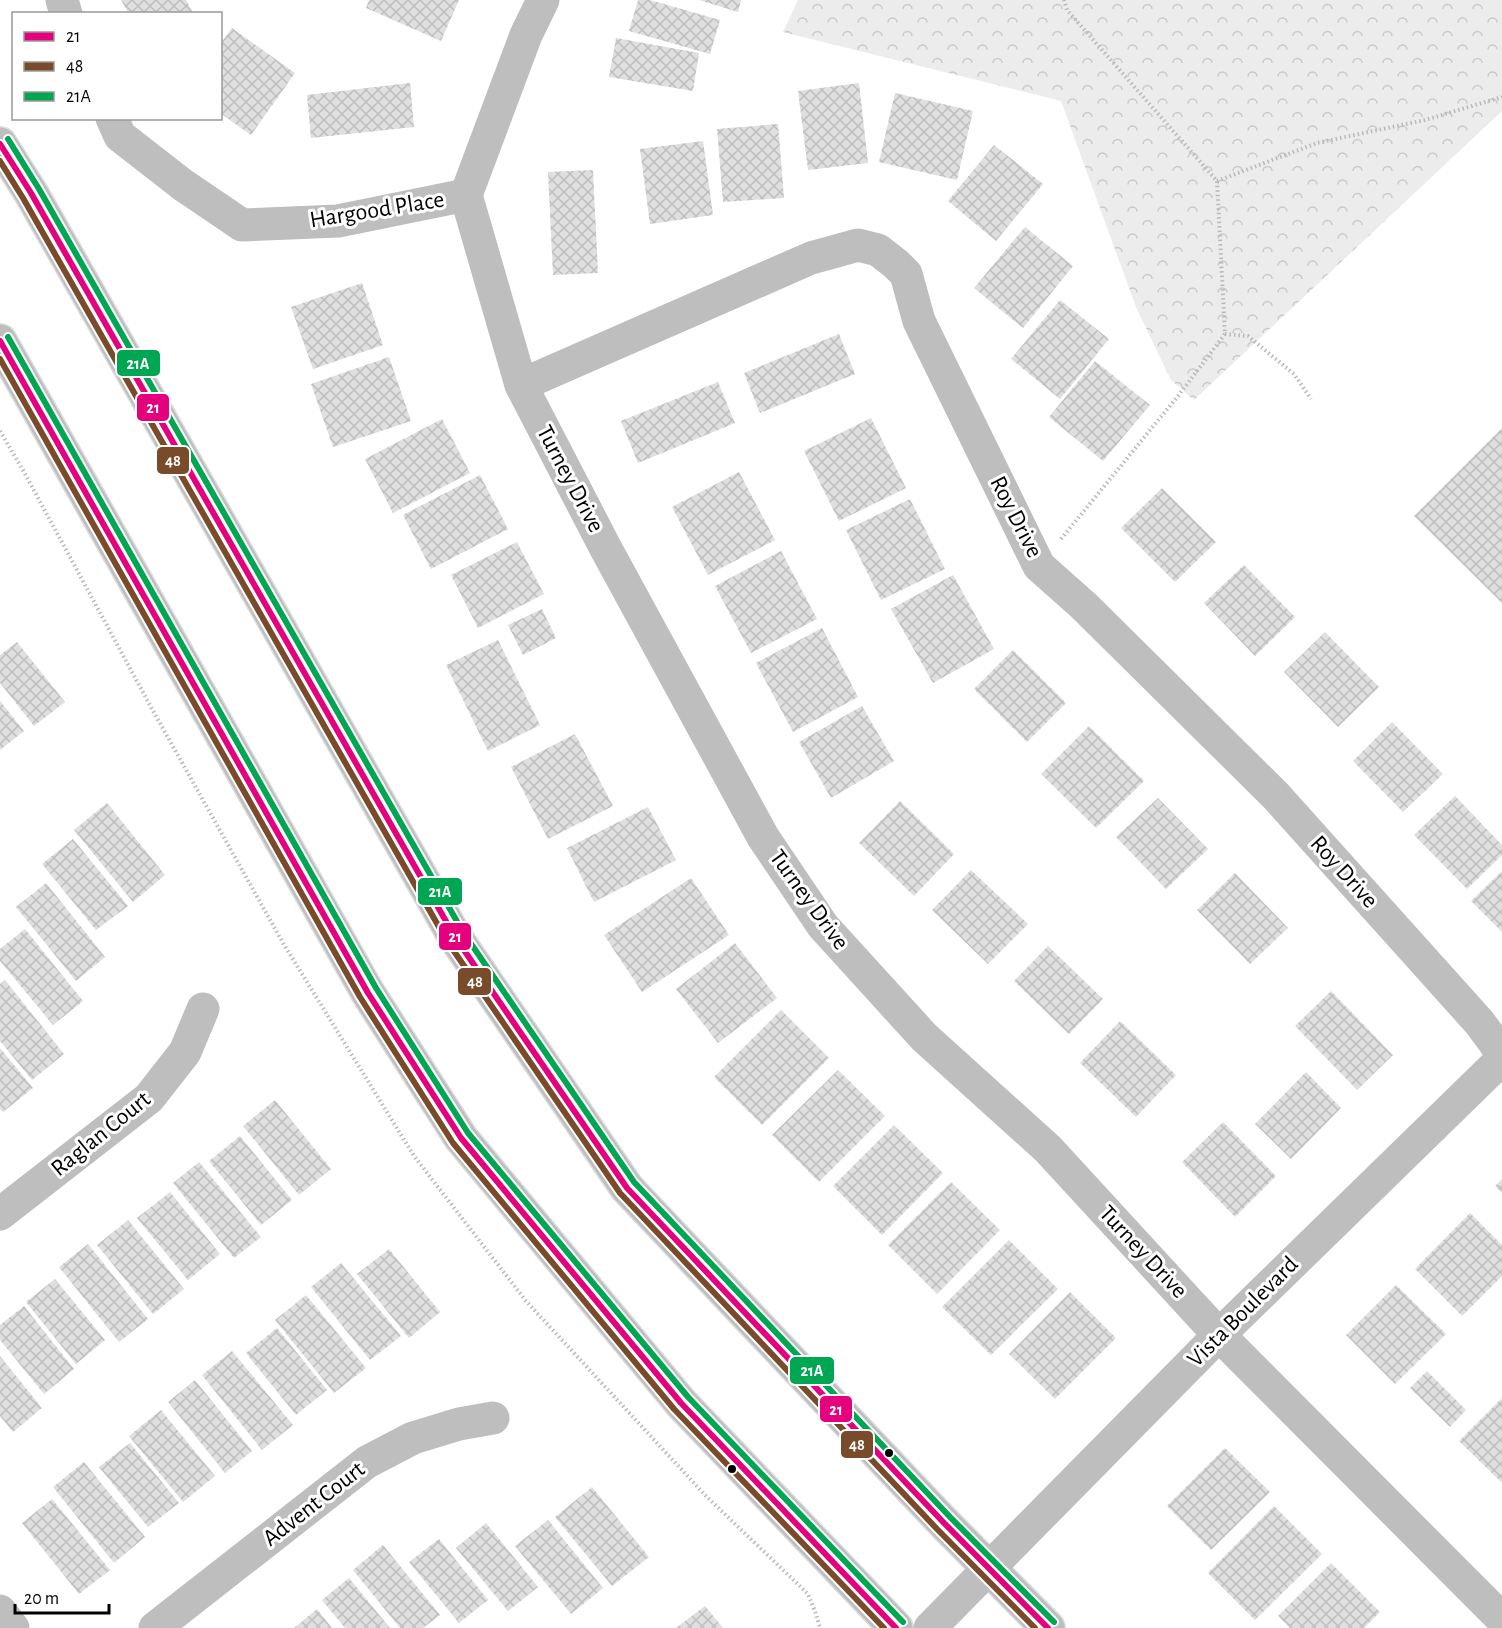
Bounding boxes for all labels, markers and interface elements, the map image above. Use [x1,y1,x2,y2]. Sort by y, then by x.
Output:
legend [12,12,222,120]
text: 21 [66,28,80,46]
text: 48 [66,58,83,76]
text: 21A [66,88,91,106]
street label: Hargood Place [308,188,446,232]
line badge: 21A [116,349,161,377]
text: 21A [127,356,150,372]
line badge: 21 [136,393,170,422]
text: 21 [146,400,160,416]
street label: Turney Drive [532,422,608,536]
line badge: 48 [156,446,190,475]
text: 48 [165,453,181,469]
street label: Roy Drive [985,472,1047,562]
street label: Roy Drive [1306,831,1382,913]
street label: Turney Drive [765,845,853,955]
line badge: 21A [417,877,463,906]
text: 21A [429,884,452,900]
line badge: 21 [438,922,472,951]
text: 21 [448,929,462,945]
line badge: 48 [457,967,492,996]
text: 48 [467,974,483,990]
street label: Raglan Court [47,1087,155,1181]
street label: Turney Drive [1094,1201,1192,1303]
street label: Vista Boulevard [1183,1252,1303,1372]
line badge: 21A [789,1356,835,1385]
text: 21A [801,1363,824,1379]
line badge: 21 [819,1395,853,1423]
text: 21 [829,1402,843,1418]
line badge: 48 [840,1430,874,1459]
text: 48 [849,1437,865,1453]
unlabelled marker [883,1447,895,1459]
street label: Advent Court [259,1457,370,1551]
unlabelled marker [726,1463,738,1475]
scale bar [15,1577,110,1615]
text: 20 m [24,1590,59,1608]

